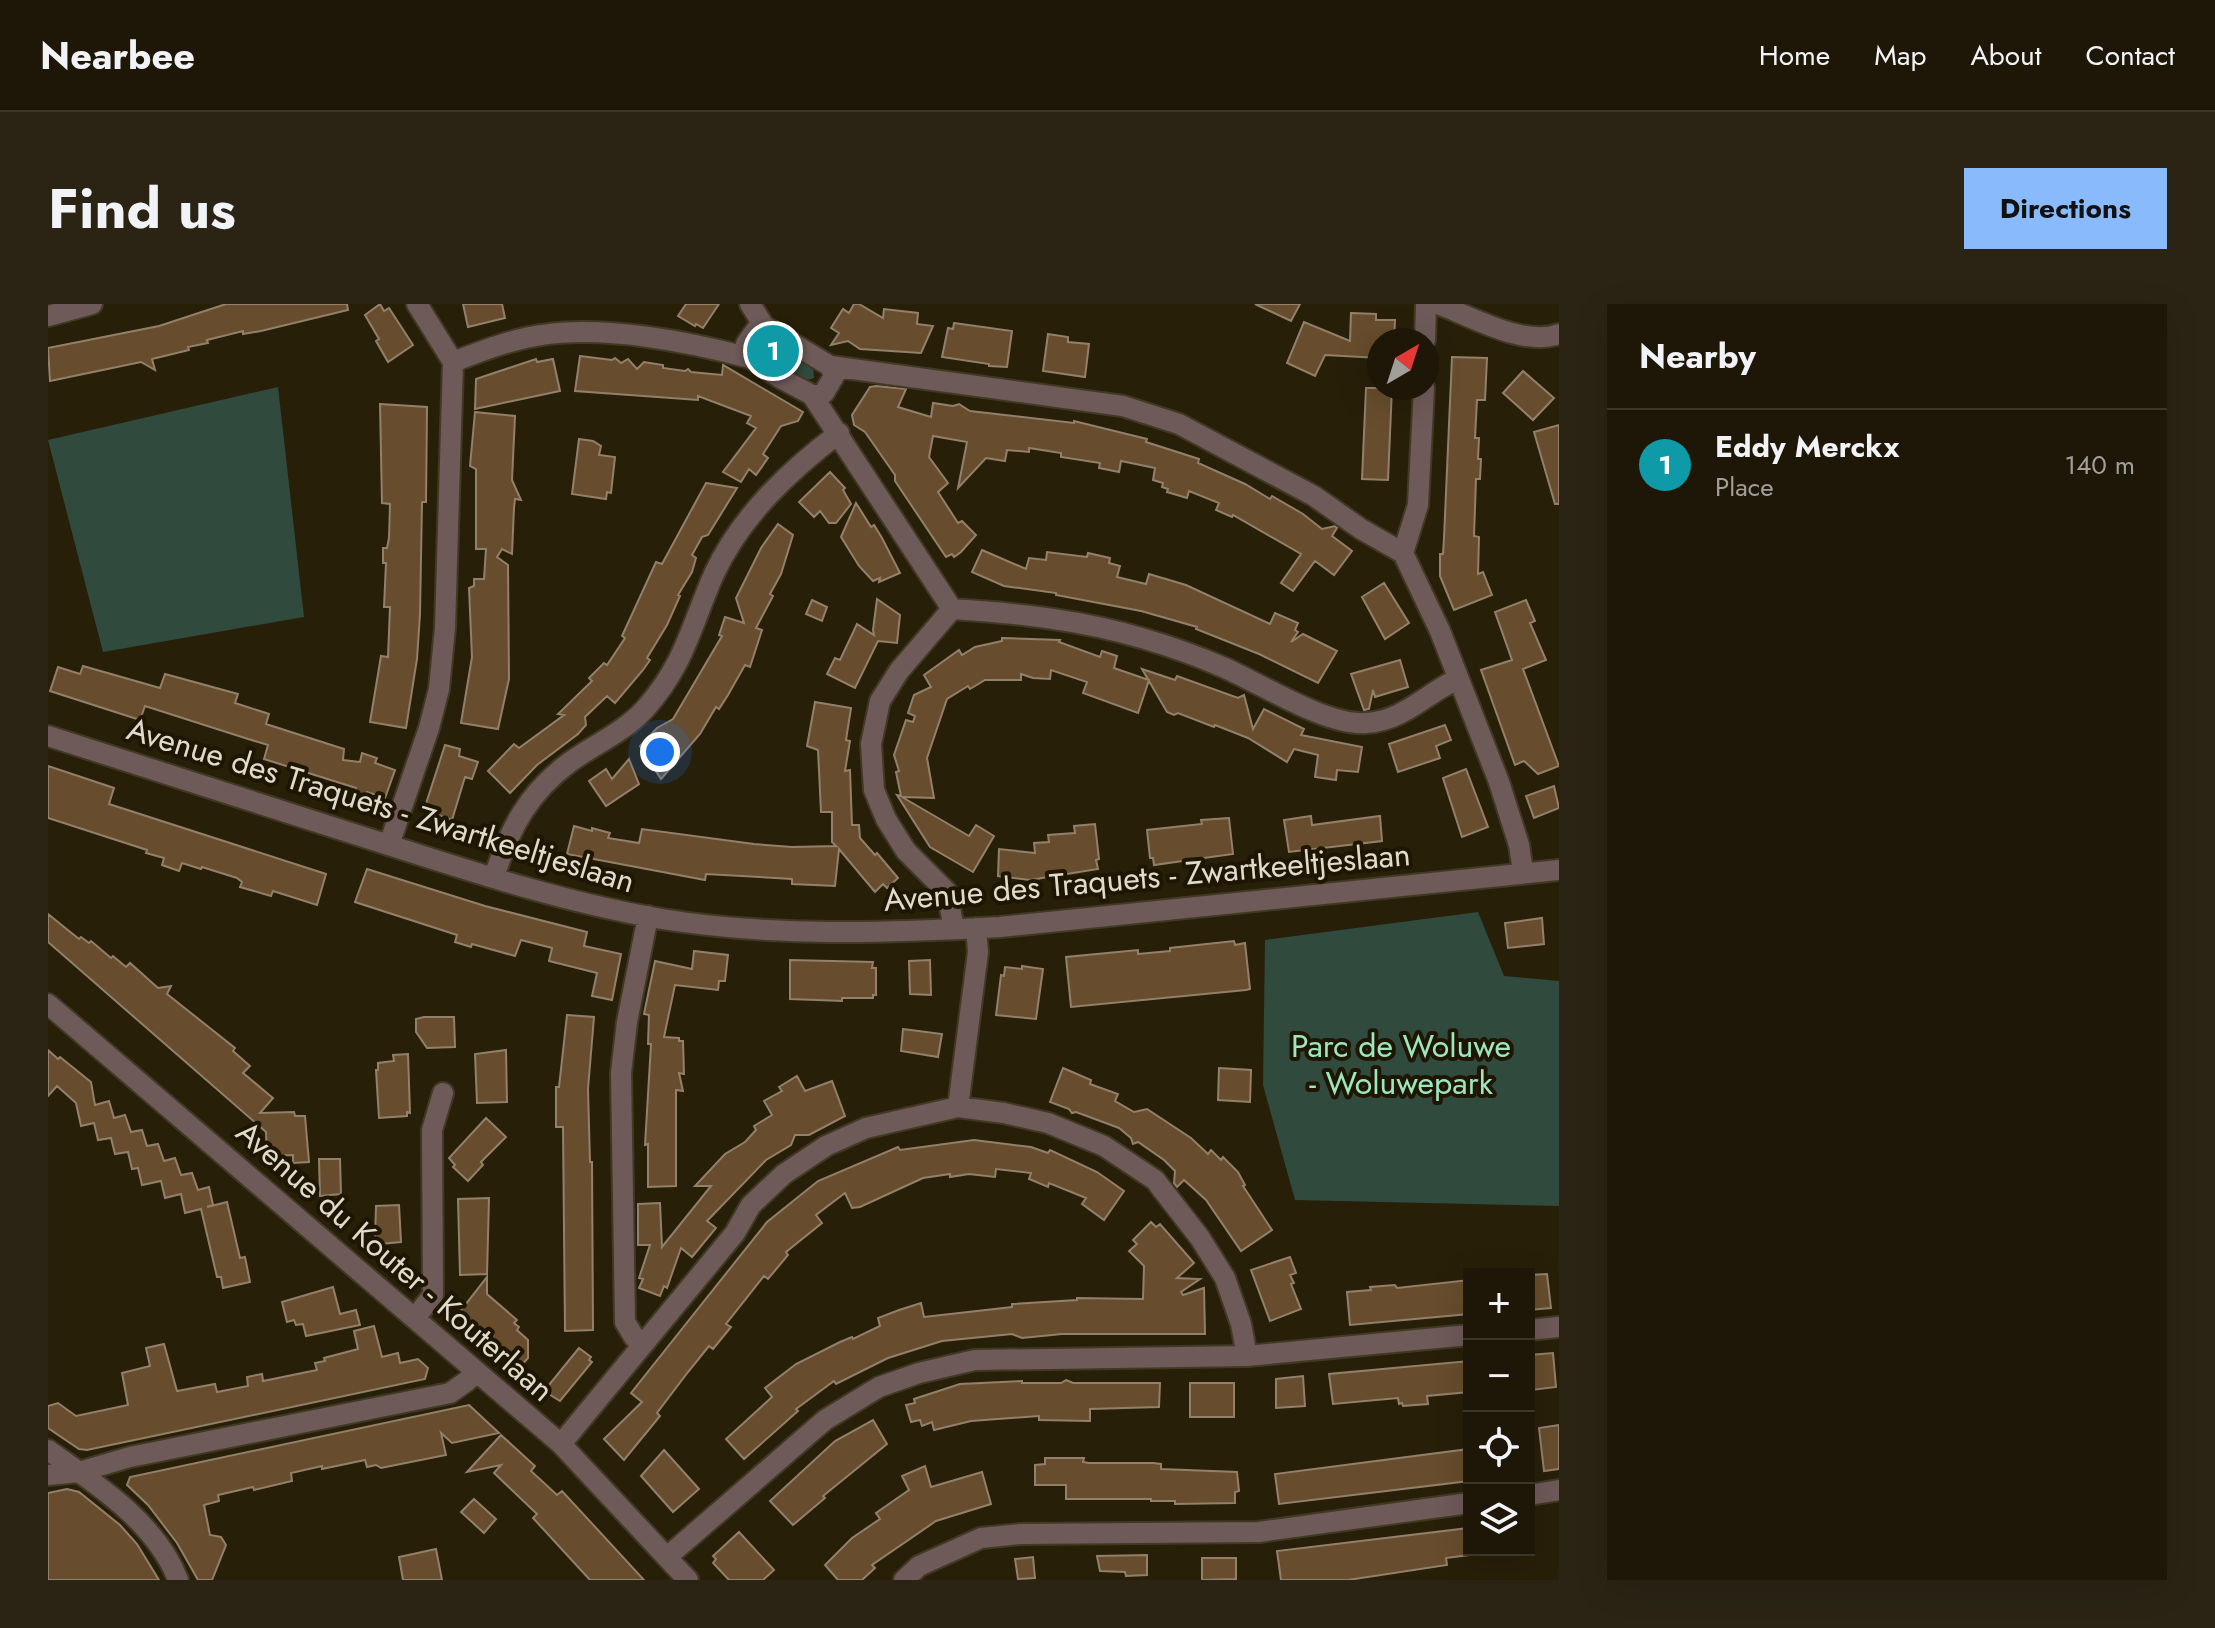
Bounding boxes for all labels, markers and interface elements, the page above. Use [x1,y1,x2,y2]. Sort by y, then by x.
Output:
text: Nearbee [40,28,195,83]
text: Home [1759,35,1830,76]
text: Map [1874,35,1926,76]
text: About [1970,35,2042,76]
text: Contact [2086,35,2175,76]
text: Find us [48,168,236,249]
button: Directions [1964,168,2167,249]
pin: 1 [747,321,799,381]
north arrow [1367,328,1439,400]
text: Nearby [1639,332,1756,381]
text: Eddy Merckx [1715,425,1900,468]
text: 1 [1658,446,1672,484]
text: 140 m [2064,446,2135,484]
text: Place [1715,468,1774,506]
street label: Avenue des Traquets - Zwartkeeltjeslaan [121,706,641,904]
your location [640,732,680,772]
street label: Avenue des Traquets - Zwartkeeltjeslaan [882,831,1412,923]
park label: Parc de Woluwe - Woluwepark [1291,1023,1511,1106]
street label: Avenue du Kouter - Kouterlaan [226,1110,564,1412]
map controls [1463,1268,1535,1556]
button: + [1463,1268,1535,1340]
button: − [1463,1340,1535,1412]
button: locate [1463,1412,1535,1484]
button: layers [1463,1484,1535,1556]

